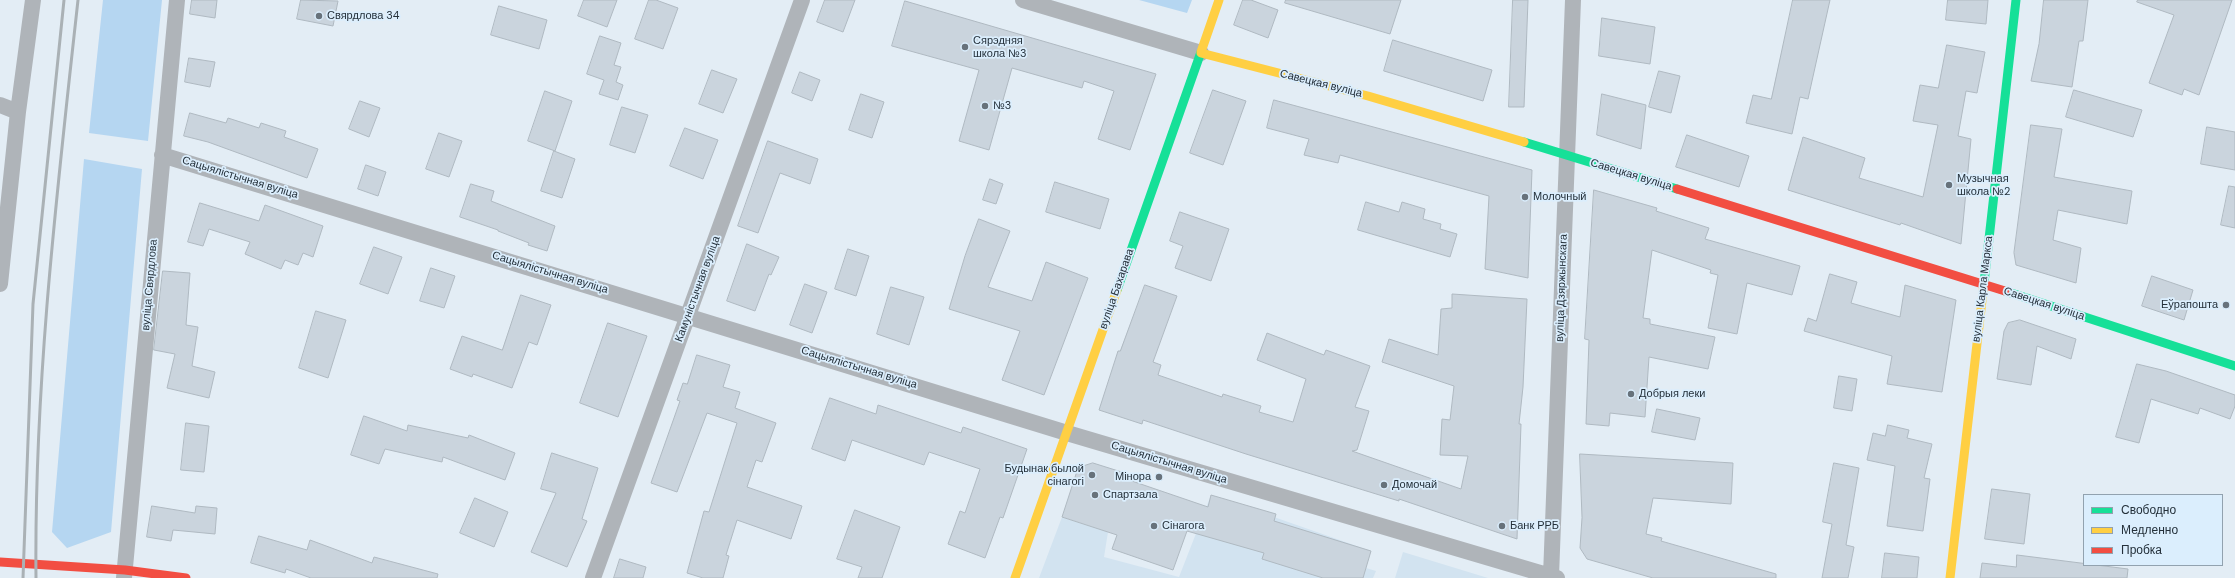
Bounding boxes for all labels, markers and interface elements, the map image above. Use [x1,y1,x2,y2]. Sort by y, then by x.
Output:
place label: Свярдлова 34 [327,9,400,23]
marker: Свярдлова 34 [314,11,324,21]
place label: Сярэдняя школа №3 [973,34,1026,60]
marker: Сярэдняя школа №3 [960,42,970,52]
street label: Савецкая вуліца [1278,67,1364,101]
place label: №3 [993,99,1011,113]
marker: №3 [980,101,990,111]
street label: Сацыялістычная вуліца [180,154,300,202]
street label: Савецкая вуліца [1589,156,1673,194]
place label: Музычная школа №2 [1957,172,2010,198]
marker: Музычная школа №2 [1944,180,1954,190]
place label: Молочный [1533,190,1586,204]
marker: Молочный [1520,192,1530,202]
street label: Камуністычная вуліца [673,234,723,344]
street label: вуліца Дзяржынскага [1554,234,1570,342]
street label: вуліца Карла Маркса [1970,235,1996,343]
street label: вуліца Свярдлова [139,239,161,331]
street label: вуліца Бахарава [1097,247,1137,331]
street label: Сацыялістычная вуліца [490,249,610,297]
street label: Савецкая вуліца [2002,285,2086,323]
place label: Еўрапошта [2161,298,2218,312]
marker: Еўрапошта [2221,300,2231,310]
street label: Сацыялістычная вуліца [799,344,919,392]
place label: Добрыя леки [1639,387,1705,401]
marker: Добрыя леки [1626,389,1636,399]
street label: Сацыялістычная вуліца [1109,439,1229,487]
place label: Будынак былой сінагогі [1005,462,1084,488]
marker: Будынак былой сінагогі [1087,470,1097,480]
place label: Мінора [1115,470,1151,484]
marker: Мінора [1154,472,1164,482]
place label: Домочай [1392,478,1437,492]
marker: Домочай [1379,480,1389,490]
place label: Спартзала [1103,488,1158,502]
marker: Спартзала [1090,490,1100,500]
legend [2083,494,2223,566]
text: Свободно [2121,502,2176,518]
place label: Сінагога [1162,519,1204,533]
place label: Банк РРБ [1510,519,1559,533]
marker: Сінагога [1149,521,1159,531]
marker: Банк РРБ [1497,521,1507,531]
text: Медленно [2121,522,2178,538]
text: Пробка [2121,542,2162,558]

